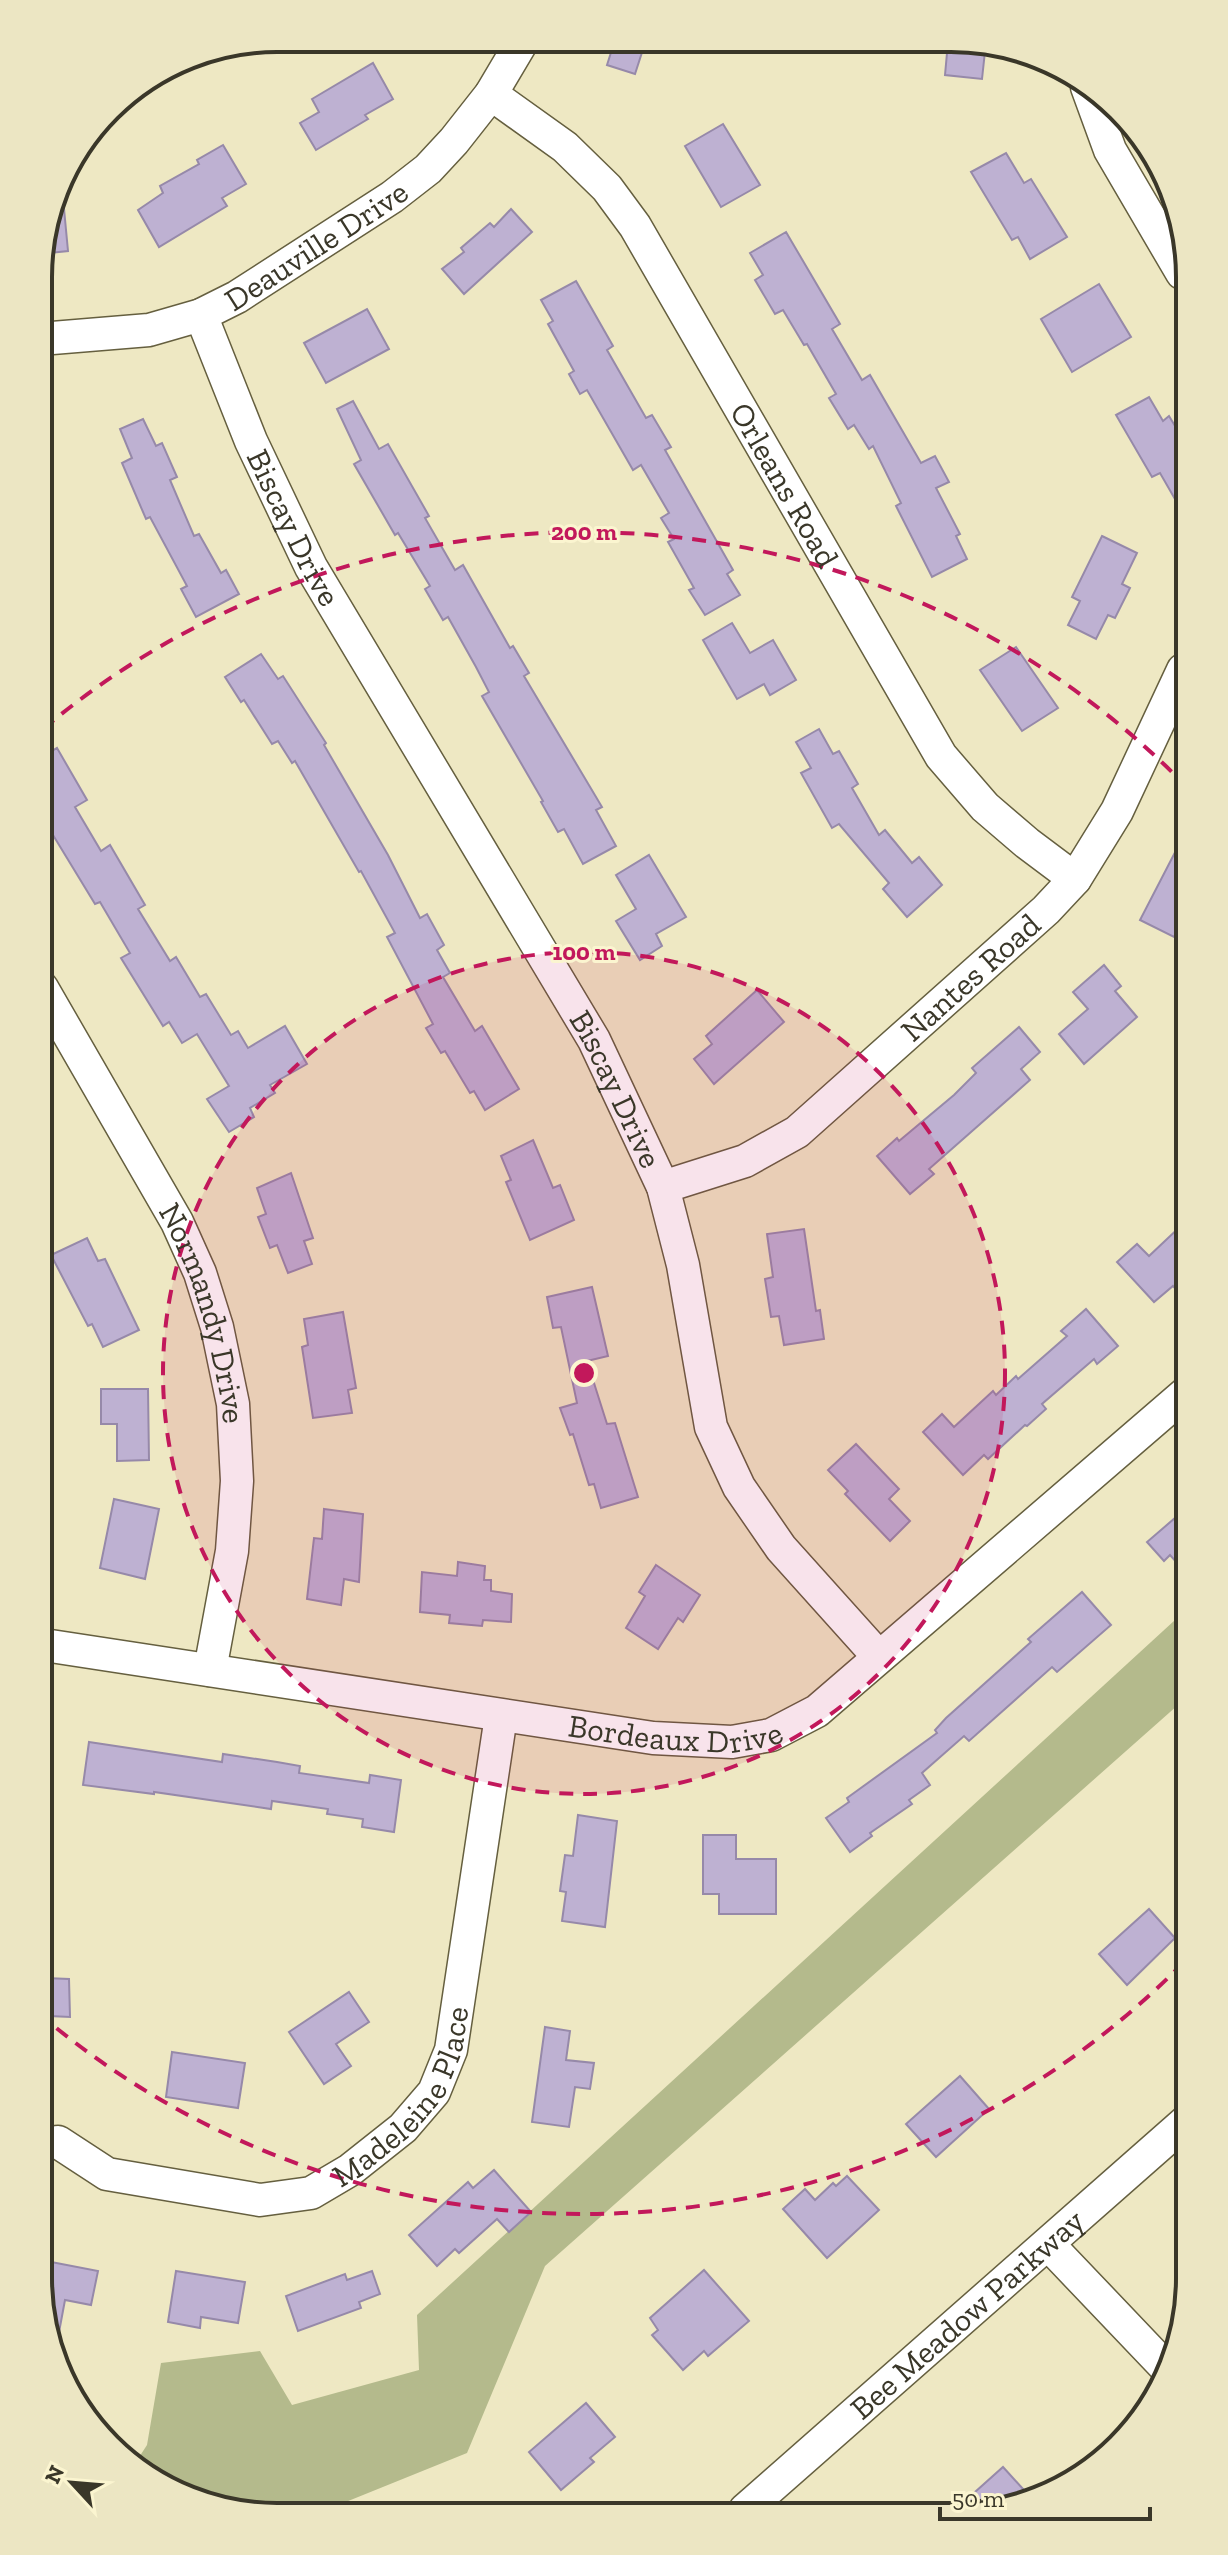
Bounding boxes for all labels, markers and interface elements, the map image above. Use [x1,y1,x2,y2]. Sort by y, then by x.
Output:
street label: Deauville Drive [217,173,416,319]
street label: Orleans Road [722,396,847,575]
street label: Biscay Drive [239,443,349,613]
text: 200 m [551,517,617,546]
street label: Nantes Road [893,905,1048,1049]
text: 100 m [553,937,615,966]
street label: Biscay Drive [562,1003,670,1174]
street label: Normandy Drive [151,1196,253,1424]
centre of rings [570,1359,598,1387]
street label: Bordeaux Drive [566,1706,789,1761]
street label: Madeleine Place [326,2004,476,2195]
street label: Bee Meadow Parkway [843,2201,1092,2427]
north arrow [32,2443,112,2523]
text: N [39,2461,70,2488]
scale bar [940,2471,1150,2521]
text: 50 m [952,2484,1005,2513]

